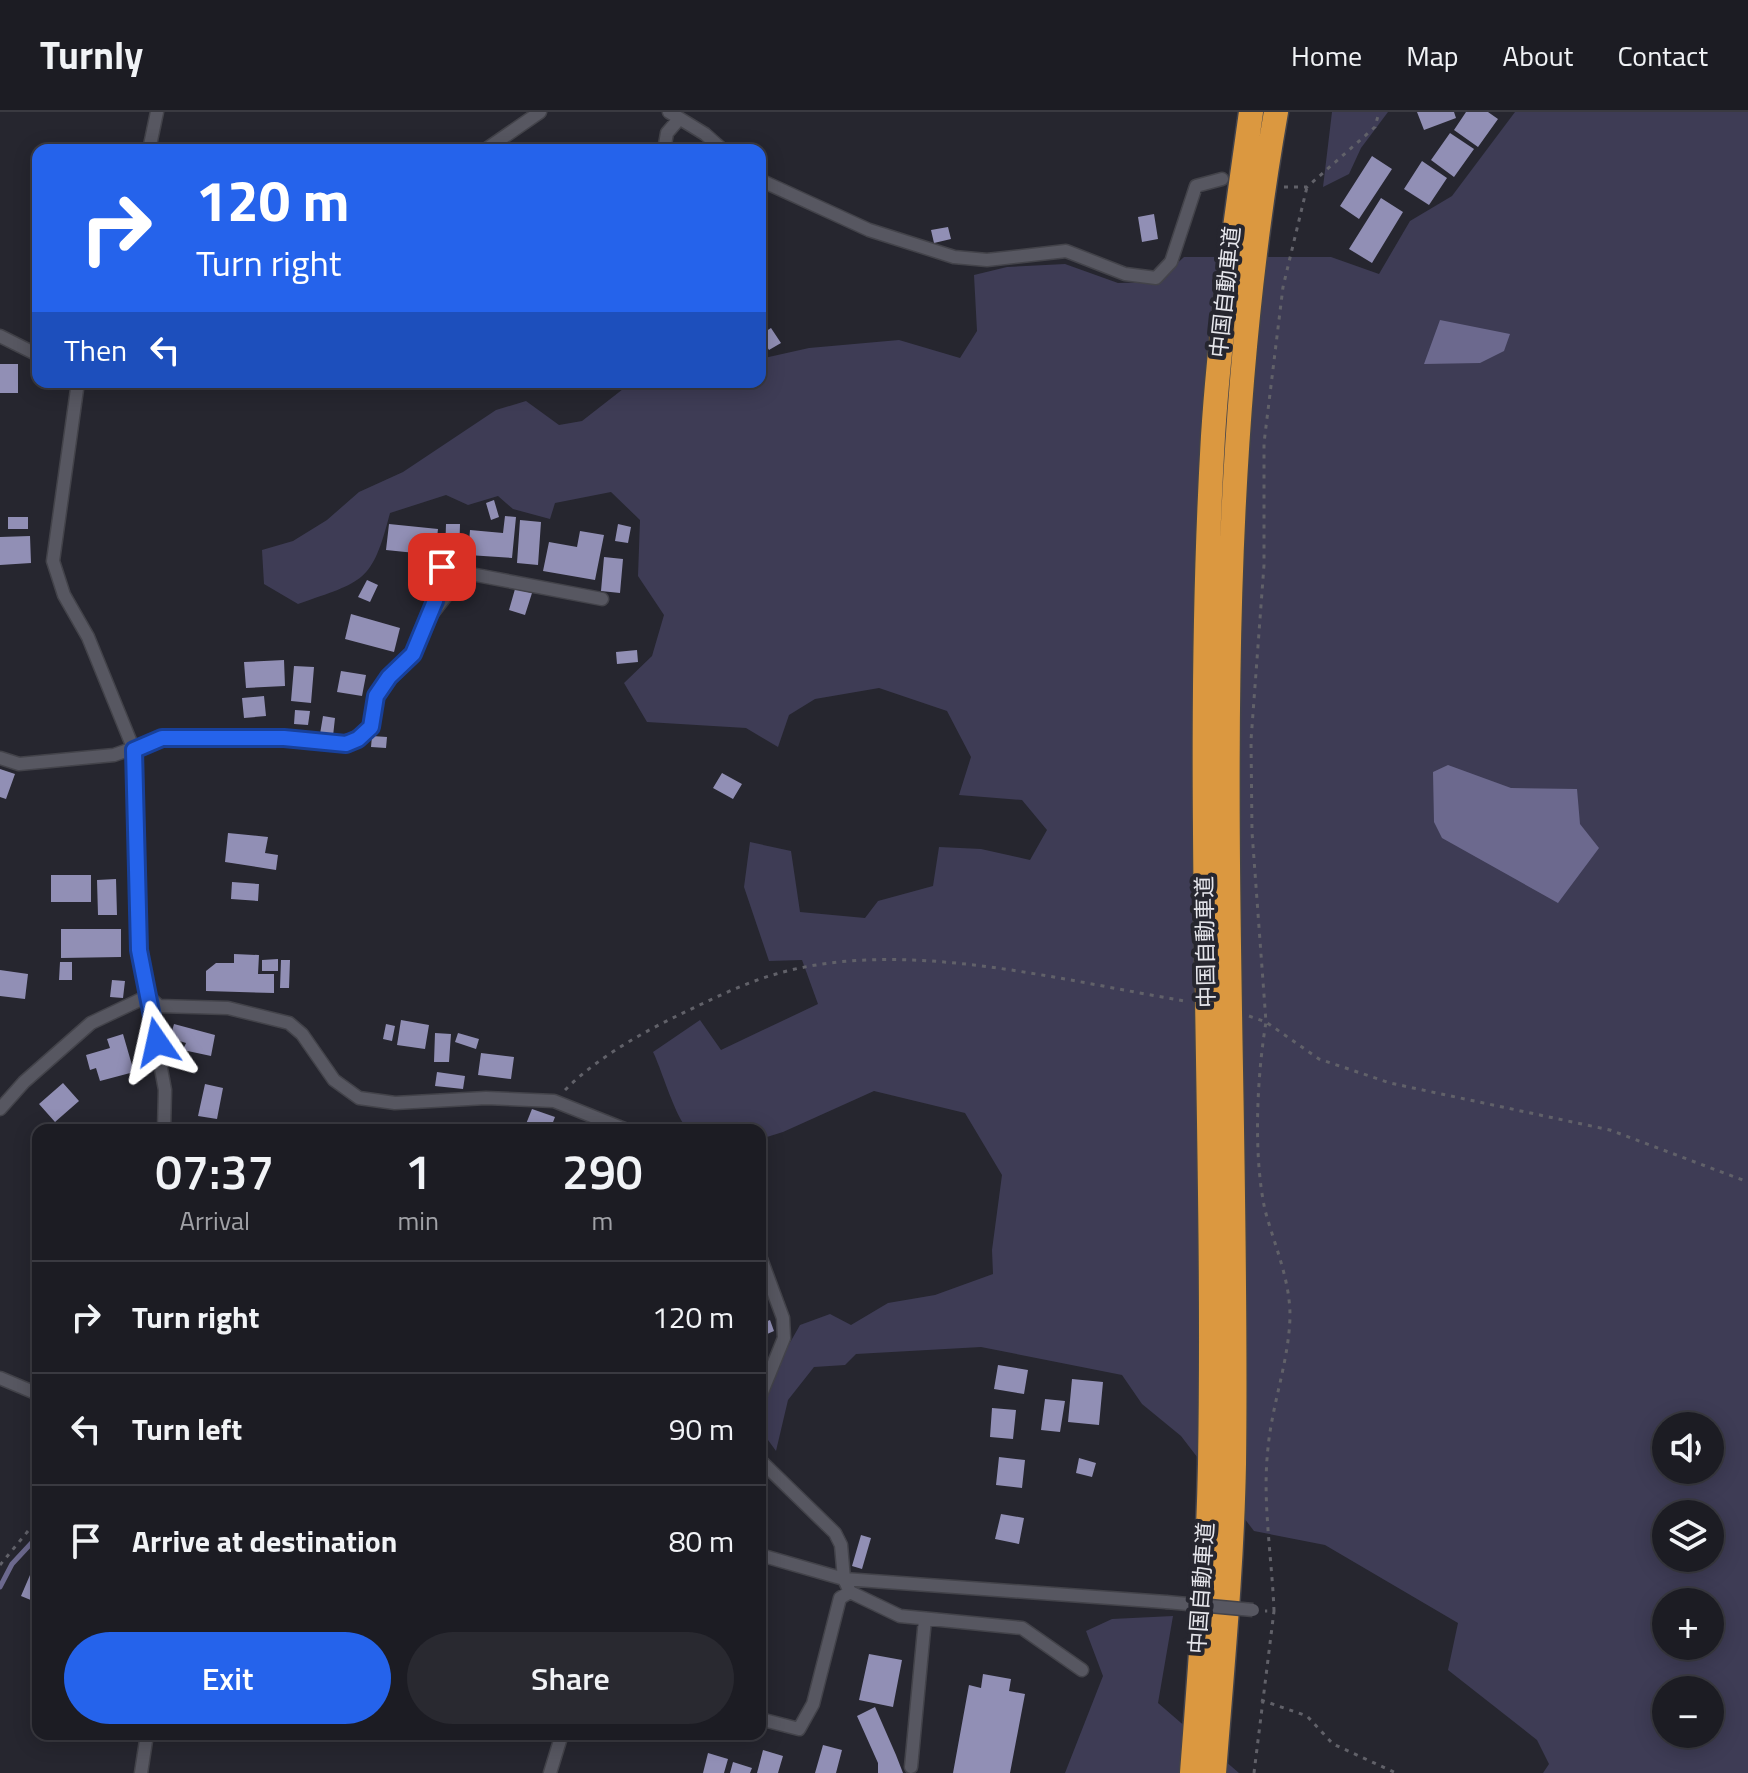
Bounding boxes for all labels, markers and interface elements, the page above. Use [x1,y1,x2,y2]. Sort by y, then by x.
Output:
text: Turnly [40,26,143,84]
text: Home [1291,34,1362,77]
text: Map [1406,34,1459,77]
text: About [1503,34,1573,77]
text: Contact [1617,34,1708,77]
text: 120 m [196,158,349,243]
icon: right [64,176,168,280]
street label: 中国自動車道 [1201,225,1249,359]
text: Turn right [196,235,341,290]
text: Then [64,327,127,373]
icon: left [143,328,187,372]
pin [408,533,476,601]
icon: arrive [420,545,464,589]
street label: 中国自動車道 [1187,876,1223,1008]
position arrow [115,1000,199,1084]
text: 07:37 [155,1135,274,1208]
text: 1 [405,1135,432,1208]
text: 290 [562,1135,643,1208]
text: Arrival [179,1201,250,1240]
text: min [397,1201,439,1240]
text: m [592,1201,613,1240]
text: Turn right [132,1294,260,1340]
text: 120 m [652,1294,734,1340]
icon: right [64,1295,108,1339]
text: Turn left [132,1406,242,1452]
text: 90 m [669,1406,734,1452]
icon: left [64,1407,108,1451]
map controls [1652,1412,1724,1748]
button: sound [1652,1412,1724,1484]
button: layers [1652,1500,1724,1572]
text: Arrive at destination [132,1518,397,1564]
text: 80 m [669,1518,734,1564]
icon: arrive [64,1519,108,1563]
street label: 中国自動車道 [1179,1521,1223,1655]
button: + [1652,1588,1724,1660]
button: Exit [64,1632,391,1724]
button: Share [407,1632,734,1724]
button: − [1652,1676,1724,1748]

